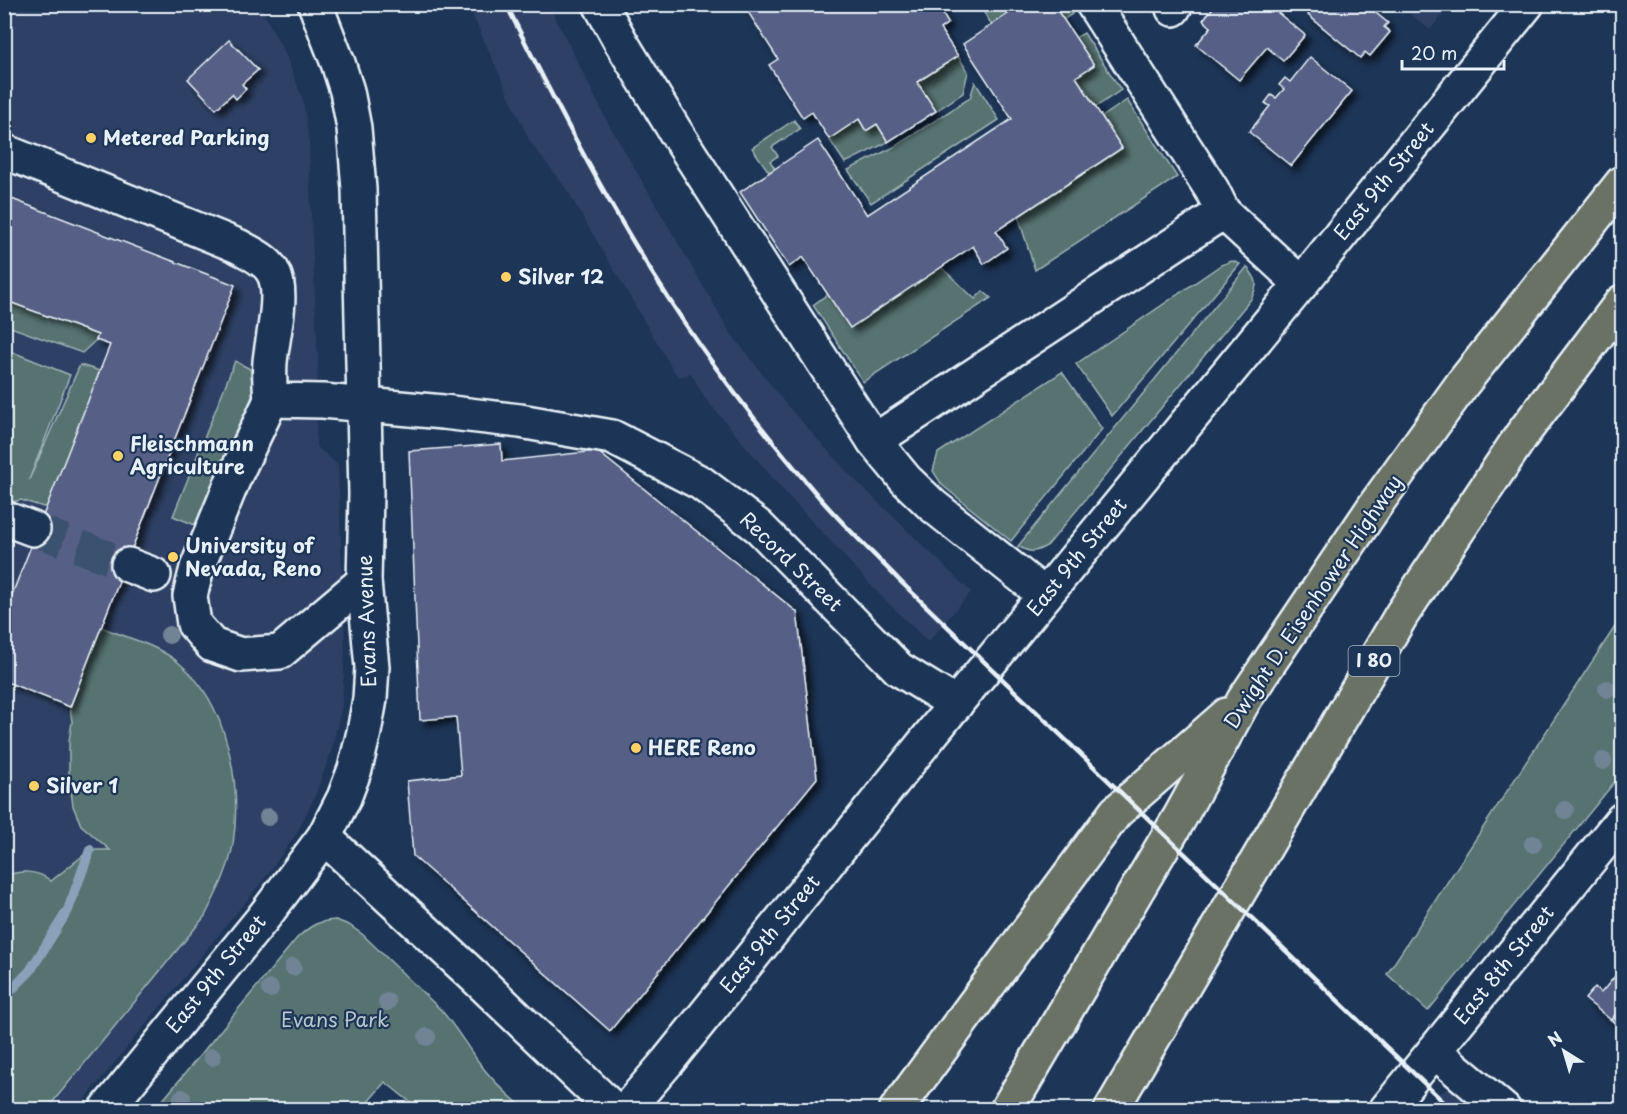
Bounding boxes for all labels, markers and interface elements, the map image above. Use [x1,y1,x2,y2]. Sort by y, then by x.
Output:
scale bar [1402,33,1504,71]
text: 20 m [1411,39,1457,66]
street label: East 9th Street [1326,115,1440,246]
place label: Metered Parking [103,122,269,152]
marker: Metered Parking [84,131,98,145]
place label: Silver 12 [518,261,604,291]
marker: Silver 12 [499,270,513,284]
place label: Fleischmann Agriculture [130,428,254,481]
marker: Fleischmann Agriculture [111,449,125,463]
street label: Dwight D. Eisenhower Highway [1216,468,1409,735]
street label: East 9th Street [1019,491,1133,622]
street label: Record Street [734,504,850,618]
place label: University of Nevada, Reno [185,530,321,583]
marker: University of Nevada, Reno [166,550,180,564]
street label: Evans Avenue [349,554,383,688]
road number: I 80 [1348,646,1400,676]
place label: HERE Reno [648,732,756,762]
marker: HERE Reno [629,741,643,755]
place label: Silver 1 [46,770,119,800]
marker: Silver 1 [27,779,41,793]
street label: East 9th Street [712,868,826,999]
street label: East 8th Street [1446,898,1561,1030]
street label: East 9th Street [158,908,272,1039]
park label: Evans Park [281,1004,389,1034]
north arrow [1534,1021,1594,1081]
text: N [1542,1025,1567,1052]

